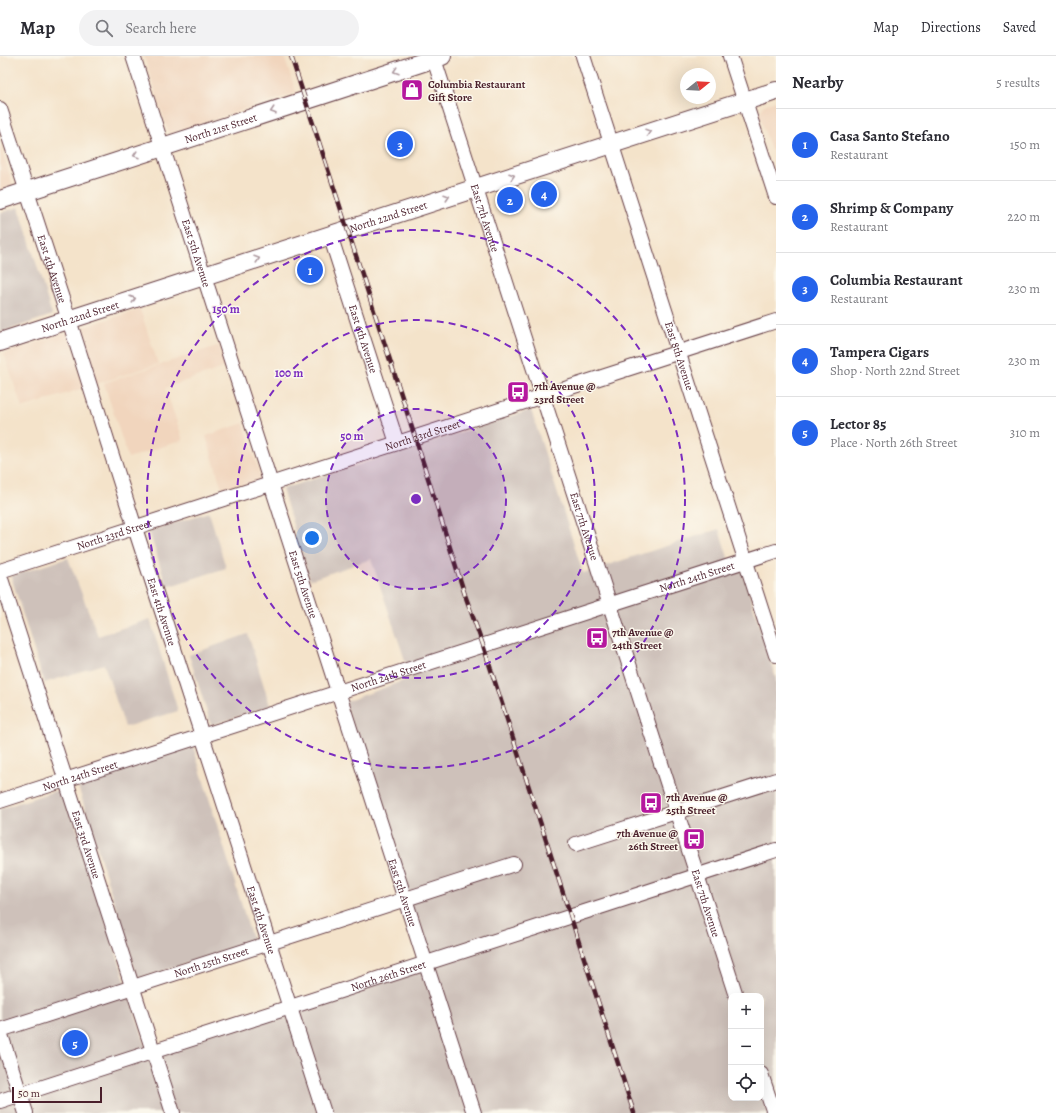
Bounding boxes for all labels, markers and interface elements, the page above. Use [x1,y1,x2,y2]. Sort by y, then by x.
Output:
search box [79,10,359,46]
text: Map [20,15,55,41]
icon: search [93,17,115,39]
text: Search here [125,18,197,38]
text: Map [873,18,899,37]
text: Directions [921,18,981,37]
text: Saved [1003,18,1036,37]
one-way arrow [393,66,400,75]
north arrow [680,68,716,104]
text: Nearby [792,71,843,94]
text: 5 results [996,74,1040,91]
shop icon: Columbia Restaurant Gift Store [399,77,425,103]
place label: Columbia Restaurant Gift Store [428,77,526,105]
one-way arrow [269,106,276,114]
street label: North 21st Street [182,109,259,147]
text: Casa Santo Stefano [830,126,950,146]
one-way arrow [644,128,651,137]
pin: 3 [387,129,413,159]
text: 1 [803,136,807,153]
text: 150 m [1010,136,1040,153]
text: Restaurant [830,146,888,163]
one-way arrow [132,150,139,159]
one-way arrow [509,172,516,181]
pin: 4 [531,179,557,209]
street label: East 7th Avenue [467,182,503,254]
pin: 2 [497,185,523,215]
one-way arrow [443,193,450,202]
street label: North 22nd Street [347,197,429,236]
text: Shrimp & Company [830,198,953,218]
text: 2 [802,208,808,225]
text: 220 m [1007,208,1040,225]
street label: East 5th Avenue [179,217,215,289]
text: Restaurant [830,218,888,235]
street label: East 4th Avenue [34,233,70,305]
one-way arrow [253,255,260,264]
pin: 1 [297,255,323,285]
text: Columbia Restaurant [830,270,963,290]
text: 3 [802,280,808,297]
text: 230 m [1008,280,1040,297]
text: Restaurant [830,290,888,307]
one-way arrow [129,295,136,304]
street label: North 22nd Street [39,296,121,336]
text: 150 m [212,301,240,317]
street label: East 6th Avenue [345,303,382,375]
street label: East 8th Avenue [661,319,698,392]
text: Tampera Cigars [830,342,929,362]
text: 4 [802,352,808,369]
text: 230 m [1008,352,1040,369]
text: Shop · North 22nd Street [830,362,960,379]
text: 100 m [275,365,303,381]
bus stop icon: 7th Avenue @ 23rd Street [505,379,531,405]
place label: 7th Avenue @ 23rd Street [534,379,596,407]
text: Lector 85 [830,414,886,434]
street label: North 23rd Street [383,416,462,454]
text: 5 [802,424,808,441]
text: 310 m [1010,424,1040,441]
text: 50 m [340,428,364,444]
text: Place · North 26th Street [830,434,958,451]
street label: East 7th Avenue [567,490,603,562]
centre of rings [409,492,423,506]
street label: North 23rd Street [75,515,154,553]
your location [302,528,322,548]
street label: East 5th Avenue [285,548,321,620]
street label: North 24th Street [657,557,737,596]
street label: East 4th Avenue [144,575,180,648]
bus stop icon: 7th Avenue @ 24th Street [584,625,610,651]
place label: 7th Avenue @ 24th Street [612,625,674,653]
street label: North 24th Street [349,657,428,695]
street label: North 24th Street [40,756,120,794]
bus stop icon: 7th Avenue @ 25th Street [638,790,664,816]
place label: 7th Avenue @ 25th Street [666,790,728,818]
street label: East 3rd Avenue [68,808,105,881]
place label: 7th Avenue @ 26th Street [616,826,679,854]
bus stop icon: 7th Avenue @ 26th Street [681,826,707,852]
street label: East 5th Avenue [385,856,421,929]
street label: East 7th Avenue [688,867,724,939]
street label: East 4th Avenue [244,884,280,956]
street label: North 25th Street [172,943,251,981]
street label: North 26th Street [349,956,428,995]
map controls [728,993,764,1101]
button: + [728,993,764,1029]
pin: 5 [62,1028,88,1058]
button: − [728,1029,764,1065]
button: locate [728,1065,764,1101]
scale bar [12,1085,102,1104]
text: 50 m [18,1086,40,1101]

